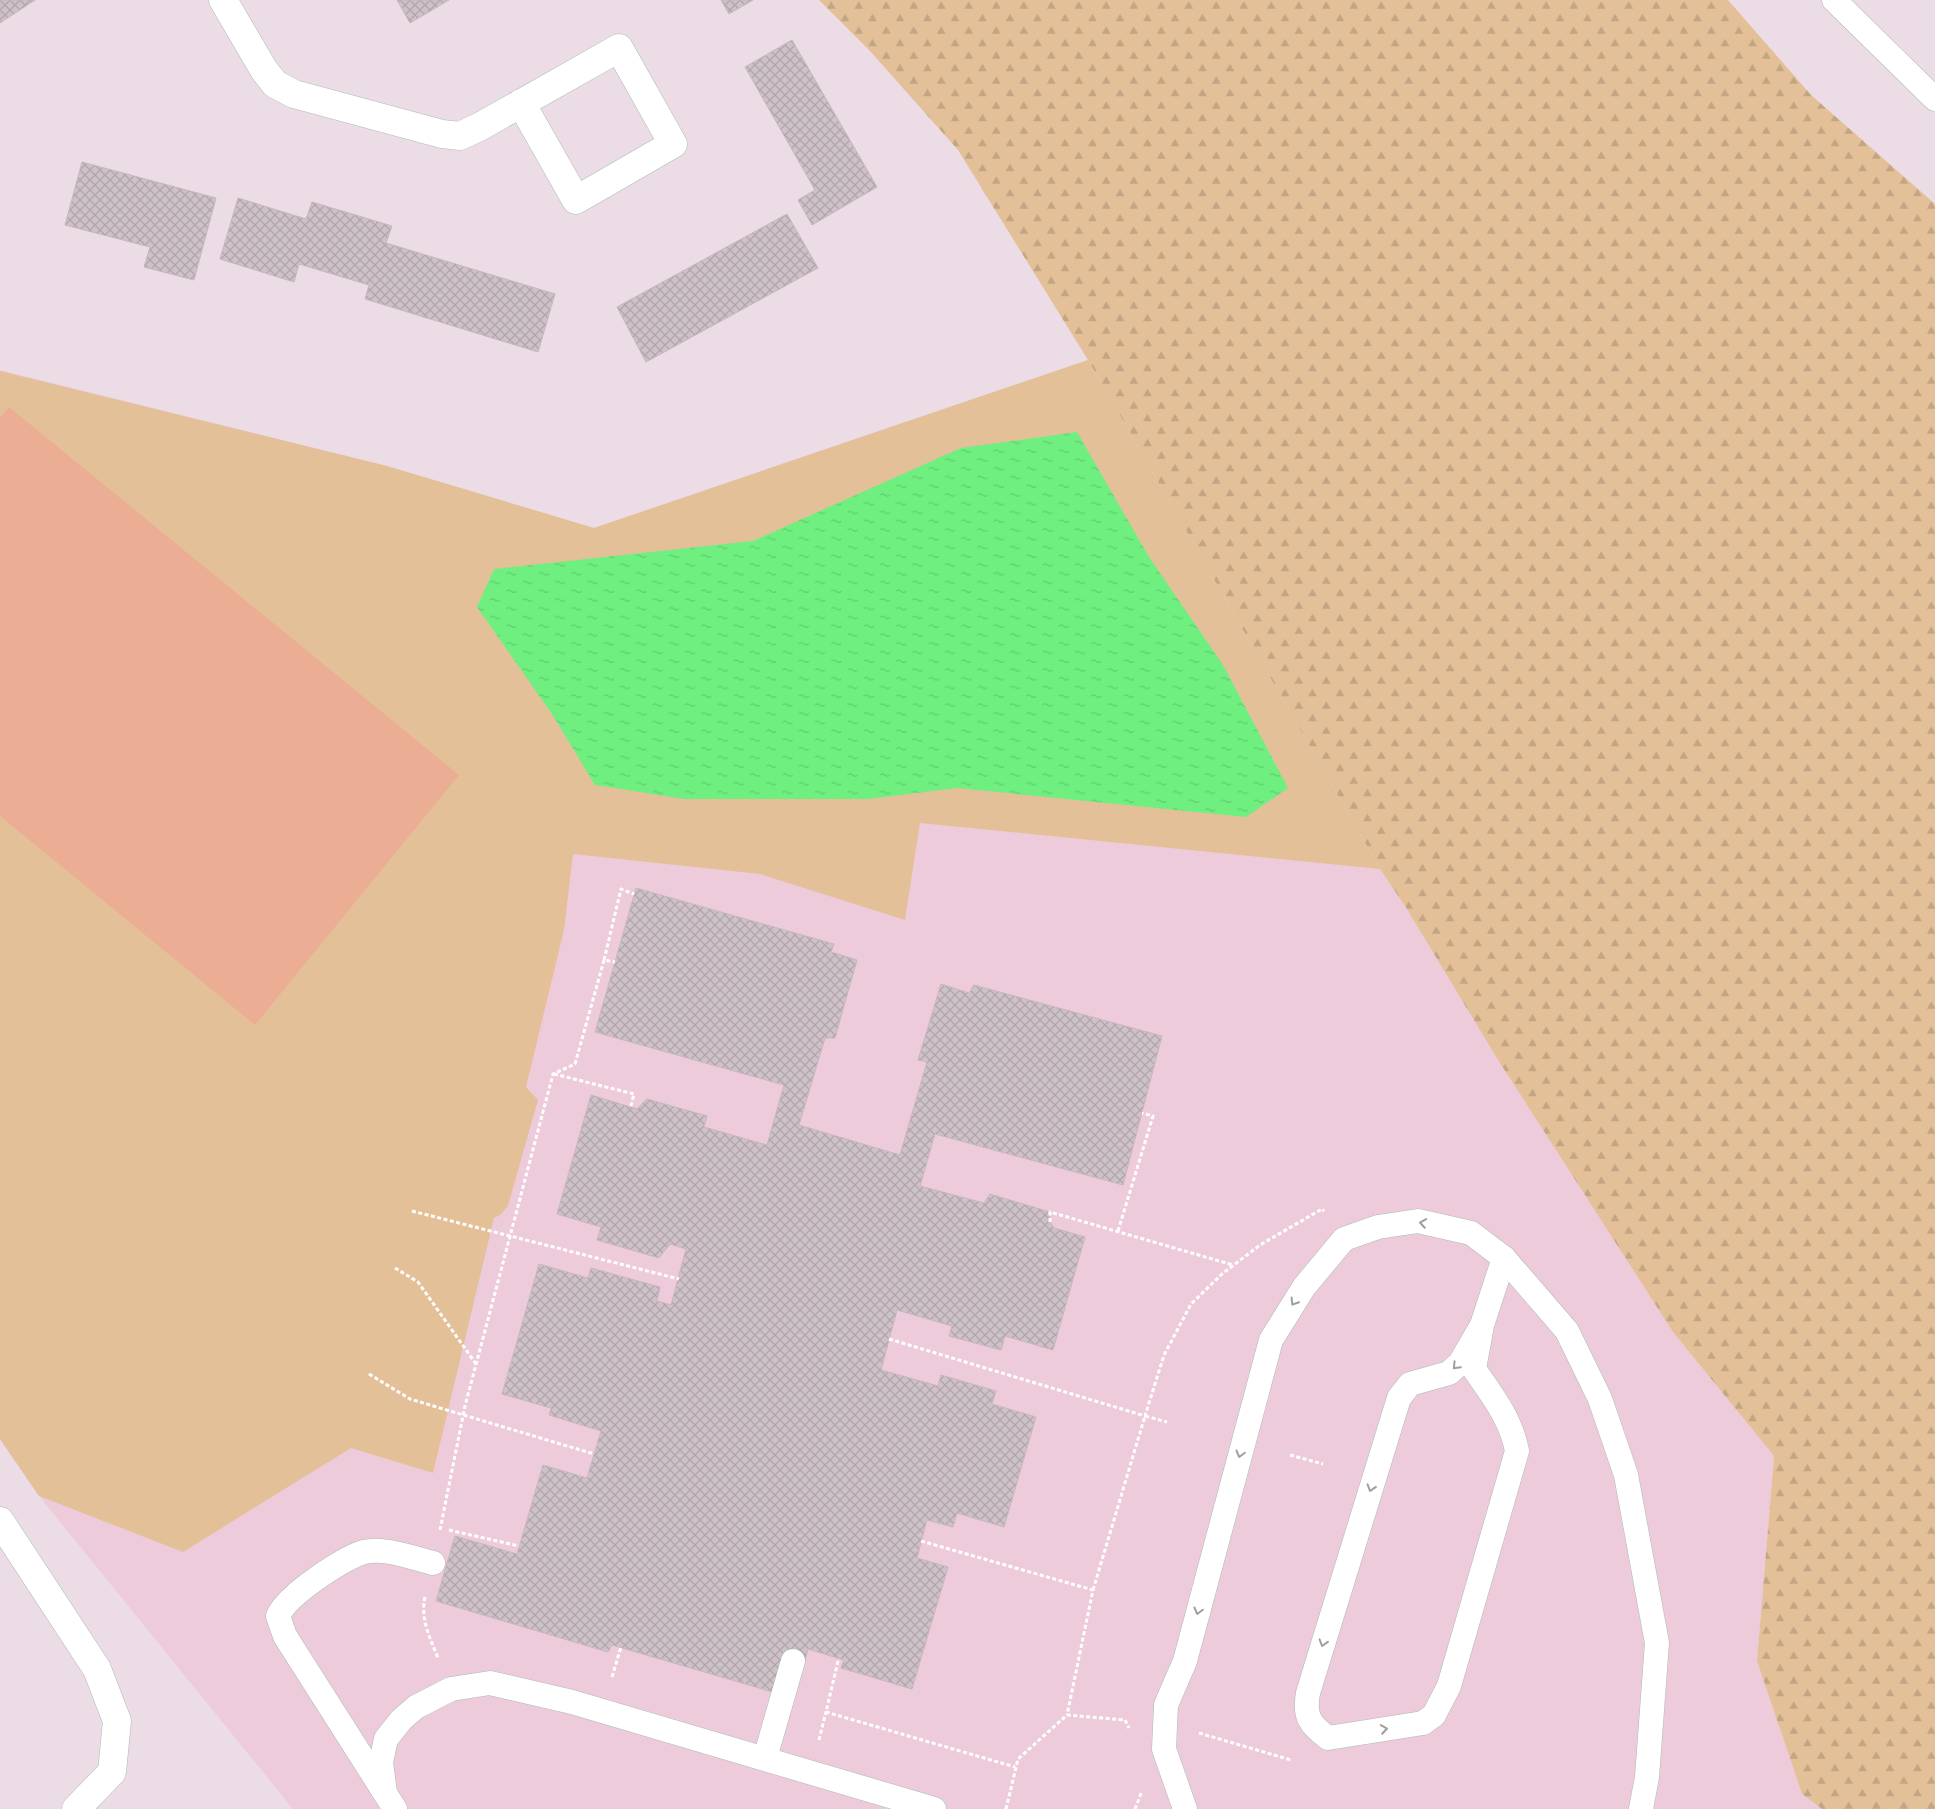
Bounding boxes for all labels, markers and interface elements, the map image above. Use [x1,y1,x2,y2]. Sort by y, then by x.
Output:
one-way arrow [1419,1218,1428,1228]
one-way arrow [1291,1297,1301,1306]
one-way arrow [1453,1360,1462,1369]
one-way arrow [1235,1449,1246,1458]
one-way arrow [1367,1483,1377,1492]
one-way arrow [1194,1606,1204,1615]
one-way arrow [1319,1638,1329,1647]
one-way arrow [1380,1724,1388,1735]

